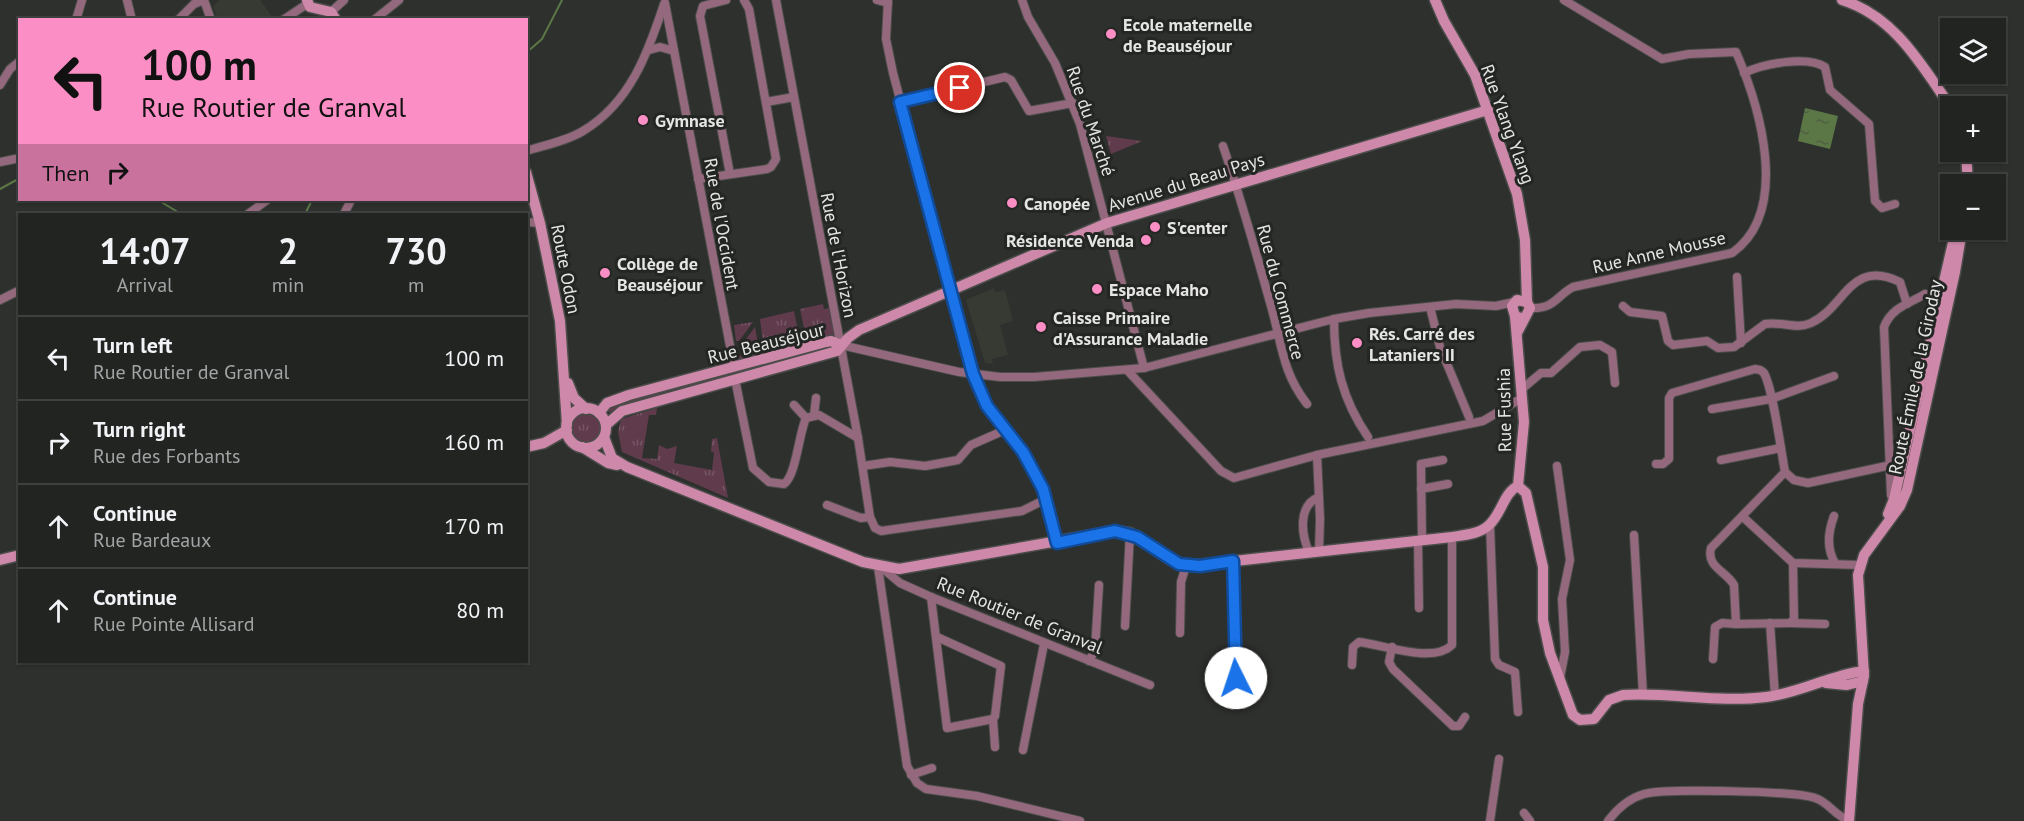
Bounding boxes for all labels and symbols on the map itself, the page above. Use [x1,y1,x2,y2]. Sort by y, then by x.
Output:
place label: Ecole maternelle de Beauséjour [1123,13,1252,57]
marker: Ecole maternelle de Beauséjour [1104,27,1118,41]
street label: Rue Ylang Ylang [1476,61,1540,187]
pin [934,62,985,113]
street label: Rue du Marché [1061,63,1121,179]
place label: Gymnase [655,109,725,132]
marker: Gymnase [636,113,650,127]
street label: Avenue du Beau Pays [1105,147,1267,217]
street label: Rue de l'Occident [699,156,745,292]
street label: Rue de l'Horizon [816,191,862,319]
place label: Canopée [1024,192,1090,215]
marker: Canopée [1005,196,1019,210]
place label: S'center [1167,216,1228,239]
marker: S'center [1148,220,1162,234]
street label: Route Odon [546,222,586,316]
street label: Rue du Commerce [1252,222,1310,362]
street label: Rue Anne Mousse [1590,226,1728,278]
place label: Résidence Venda [1006,229,1134,252]
marker: Résidence Venda [1139,233,1153,247]
place label: Collège de Beauséjour [617,252,703,296]
marker: Collège de Beauséjour [598,266,612,280]
street label: Route Émile de la Giroday [1883,277,1947,477]
place label: Espace Maho [1109,278,1209,301]
marker: Espace Maho [1090,282,1104,296]
place label: Caisse Primaire d'Assurance Maladie [1053,306,1208,350]
street label: Rue Beauséjour [705,317,827,369]
marker: Caisse Primaire d'Assurance Maladie [1034,320,1048,334]
place label: Rés. Carré des Lataniers II [1369,322,1475,366]
marker: Rés. Carré des Lataniers II [1350,336,1364,350]
street label: Rue Fushia [1492,368,1516,452]
street label: Rue Routier de Granval [934,571,1107,659]
position arrow [1204,646,1268,710]

